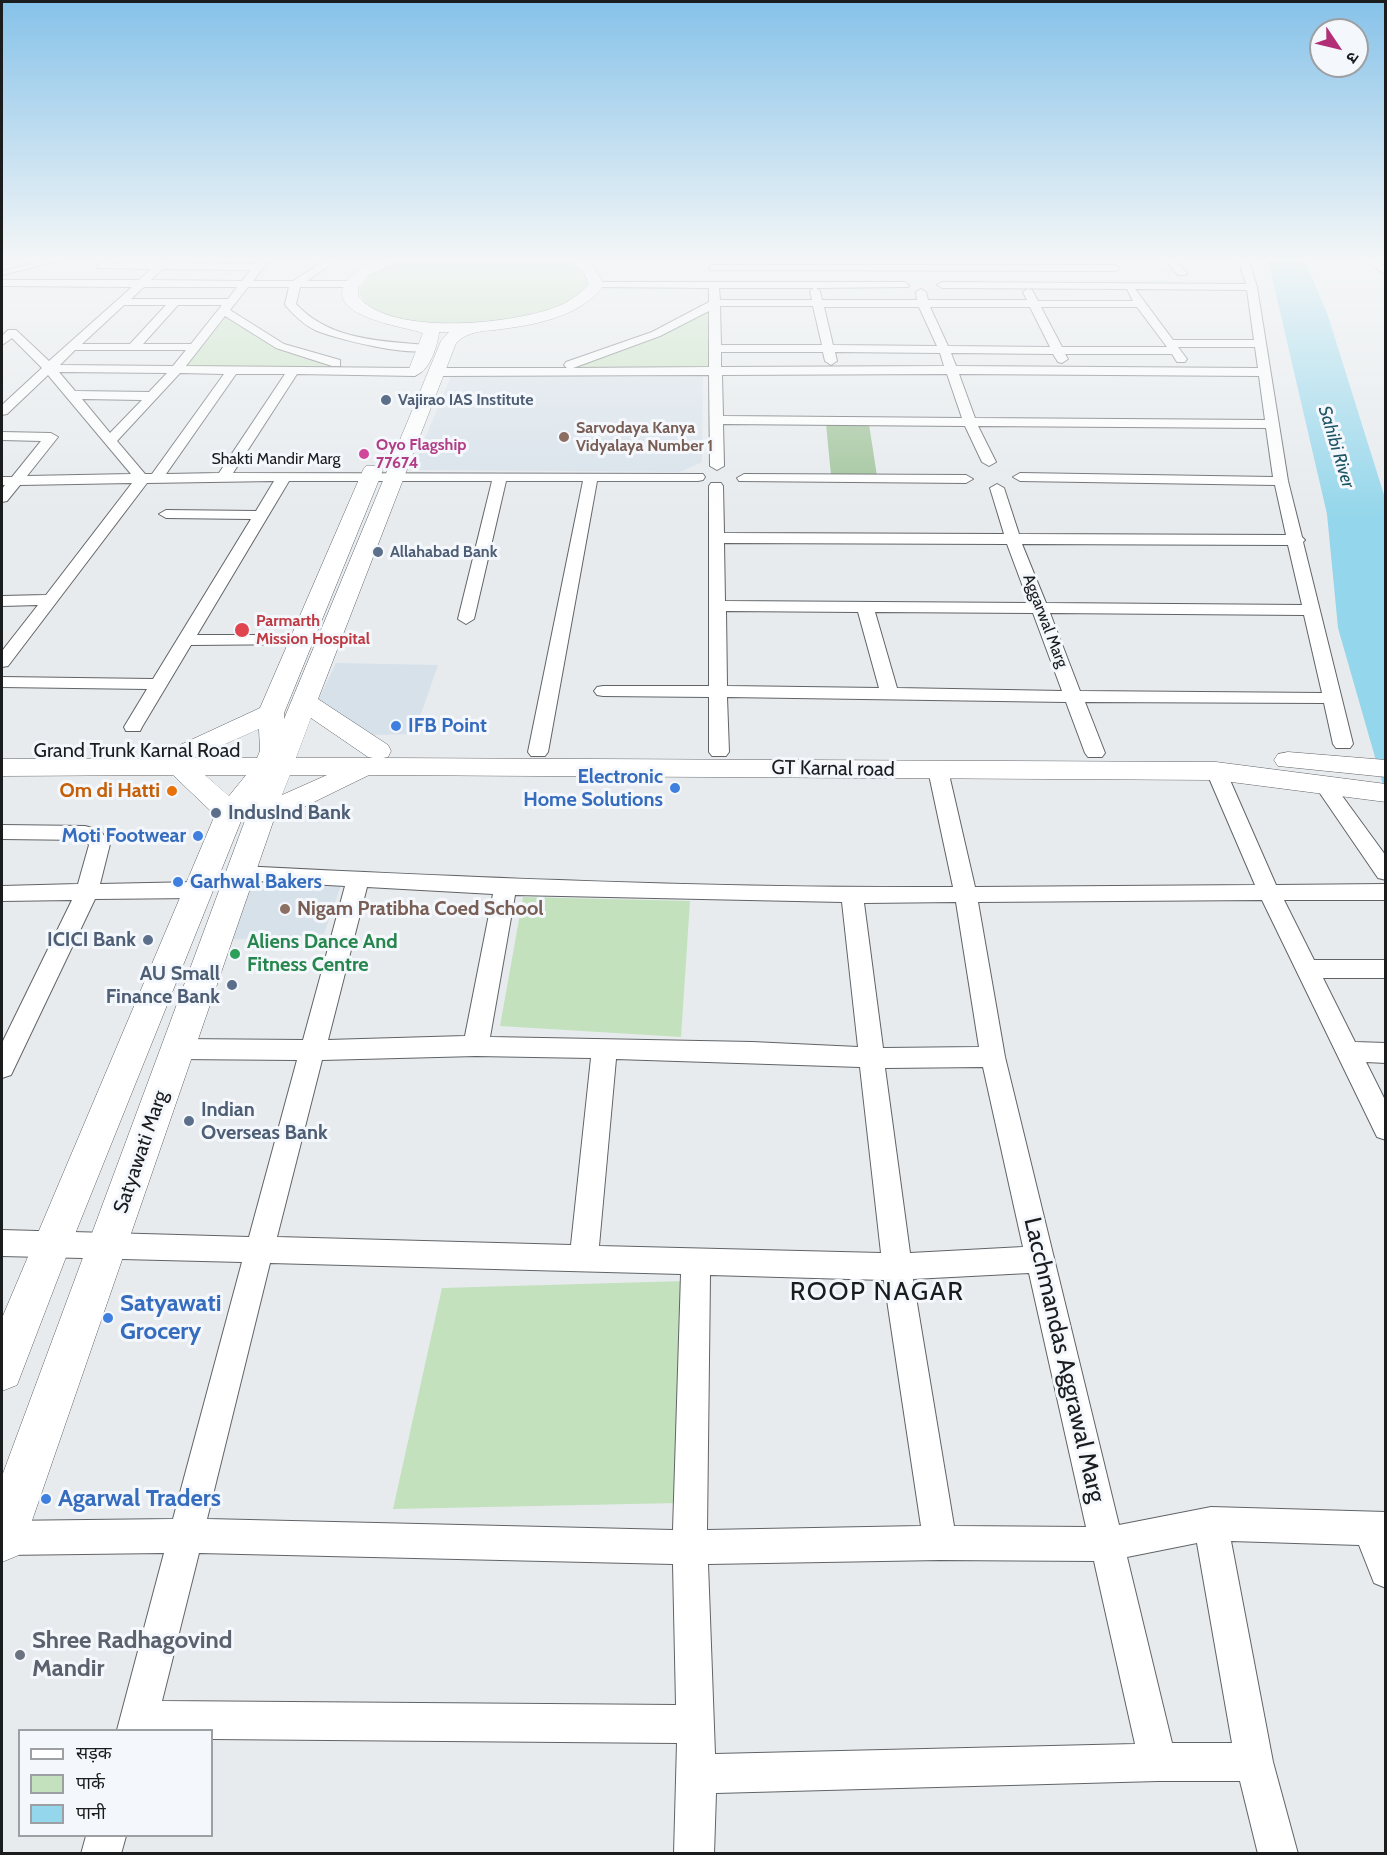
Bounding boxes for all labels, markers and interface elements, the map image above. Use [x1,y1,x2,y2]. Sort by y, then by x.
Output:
north arrow [1309,18,1369,78]
text: उ [1342,48,1363,67]
place label: Vajirao IAS Institute [398,390,534,410]
marker: Vajirao IAS Institute [379,393,393,407]
water label: Sahibi River [1313,403,1359,491]
place label: Sarvodaya Kanya Vidyalaya Number 1 [576,418,713,456]
marker: Sarvodaya Kanya Vidyalaya Number 1 [557,430,571,444]
place label: Oyo Flagship 77674 [376,435,466,473]
marker: Oyo Flagship 77674 [357,447,371,461]
street label: Shakti Mandir Marg [211,449,341,469]
place label: Allahabad Bank [390,542,497,562]
marker: Allahabad Bank [371,545,385,559]
street label: Aggarwal Marg [1018,572,1072,670]
place label: Parmarth Mission Hospital [256,611,370,649]
marker: Parmarth Mission Hospital [233,621,251,639]
place label: IFB Point [408,714,487,738]
marker: IFB Point [389,719,403,733]
street label: Grand Trunk Karnal Road [34,739,240,763]
street label: GT Karnal road [771,756,895,782]
place label: Electronic Home Solutions [523,765,663,812]
place label: Om di Hatti [60,779,160,803]
marker: Electronic Home Solutions [668,781,682,795]
marker: Om di Hatti [165,784,179,798]
place label: IndusInd Bank [228,801,351,825]
marker: IndusInd Bank [209,806,223,820]
place label: Moti Footwear [62,824,186,848]
marker: Moti Footwear [191,829,205,843]
place label: Garhwal Bakers [190,870,322,894]
marker: Garhwal Bakers [171,875,185,889]
place label: Nigam Pratibha Coed School [297,897,544,921]
marker: Nigam Pratibha Coed School [278,902,292,916]
place label: ICICI Bank [47,928,136,952]
place label: Aliens Dance And Fitness Centre [247,930,398,977]
marker: ICICI Bank [141,933,155,947]
marker: Aliens Dance And Fitness Centre [228,947,242,961]
place label: AU Small Finance Bank [106,962,220,1009]
marker: AU Small Finance Bank [225,978,239,992]
street label: Satyawati Marg [109,1087,173,1217]
place label: Indian Overseas Bank [201,1098,328,1145]
marker: Indian Overseas Bank [182,1114,196,1128]
street label: Lacchmandas Aggrawal Marg [1017,1215,1111,1505]
district label: ROOP NAGAR [790,1276,964,1308]
place label: Satyawati Grocery [120,1290,221,1346]
marker: Satyawati Grocery [101,1311,115,1325]
place label: Agarwal Traders [58,1485,221,1513]
marker: Agarwal Traders [39,1492,53,1506]
place label: Shree Radhagovind Mandir [32,1627,233,1683]
marker: Shree Radhagovind Mandir [13,1648,27,1662]
legend [18,1729,213,1837]
text: सड़क [76,1742,112,1764]
text: पार्क [76,1772,105,1794]
text: पानी [76,1802,106,1824]

